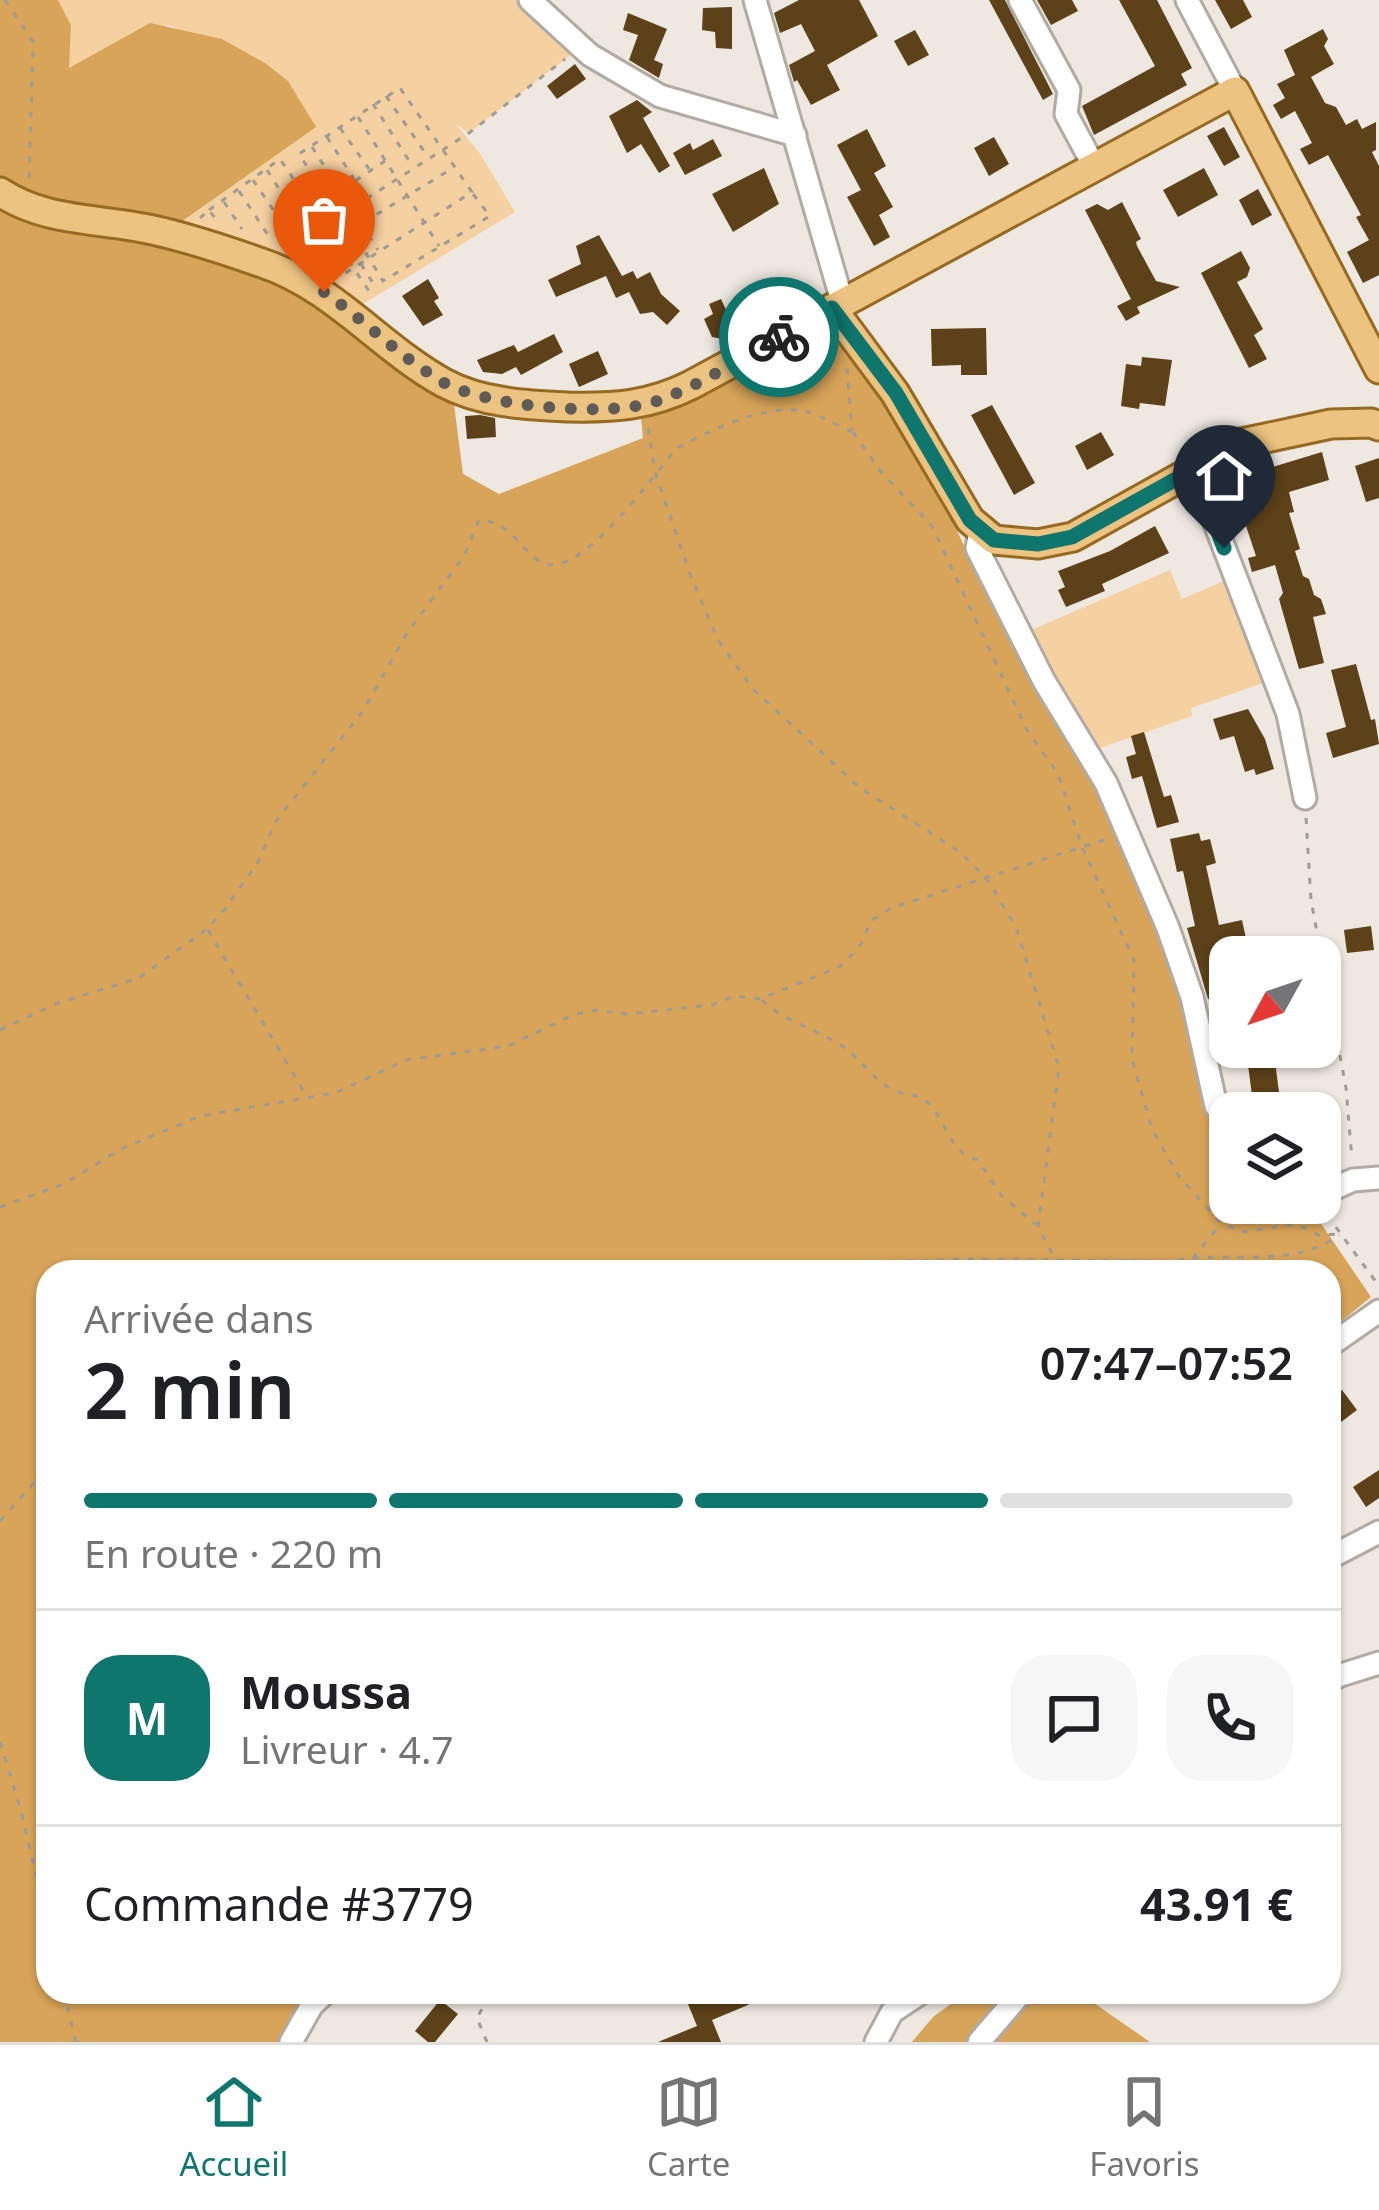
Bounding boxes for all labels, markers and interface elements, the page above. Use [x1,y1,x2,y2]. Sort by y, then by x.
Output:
pin [273,169,375,292]
icon: bag [291,187,357,253]
courier [719,277,839,397]
icon: bike [746,304,812,370]
pin [1173,425,1275,548]
icon: home [1191,443,1257,509]
north arrow [1209,936,1341,1068]
map controls [1209,936,1341,1224]
button: layers [1209,1092,1341,1224]
text: Arrivée dans [84,1291,314,1344]
text: 07:47–07:52 [1040,1332,1293,1393]
text: 2 min [84,1336,296,1442]
text: En route · 220 m [84,1526,383,1579]
button: chat [1011,1655,1137,1781]
button: phone [1167,1655,1293,1781]
text: Moussa [240,1661,412,1722]
text: M [126,1687,168,1748]
text: Livreur · 4.7 [240,1722,454,1775]
text: Commande #3779 [84,1873,474,1934]
text: 43.91 € [1140,1873,1293,1934]
tab: Accueil [179,2069,288,2186]
tab: Carte [647,2069,730,2186]
tab: Favoris [1089,2069,1200,2186]

